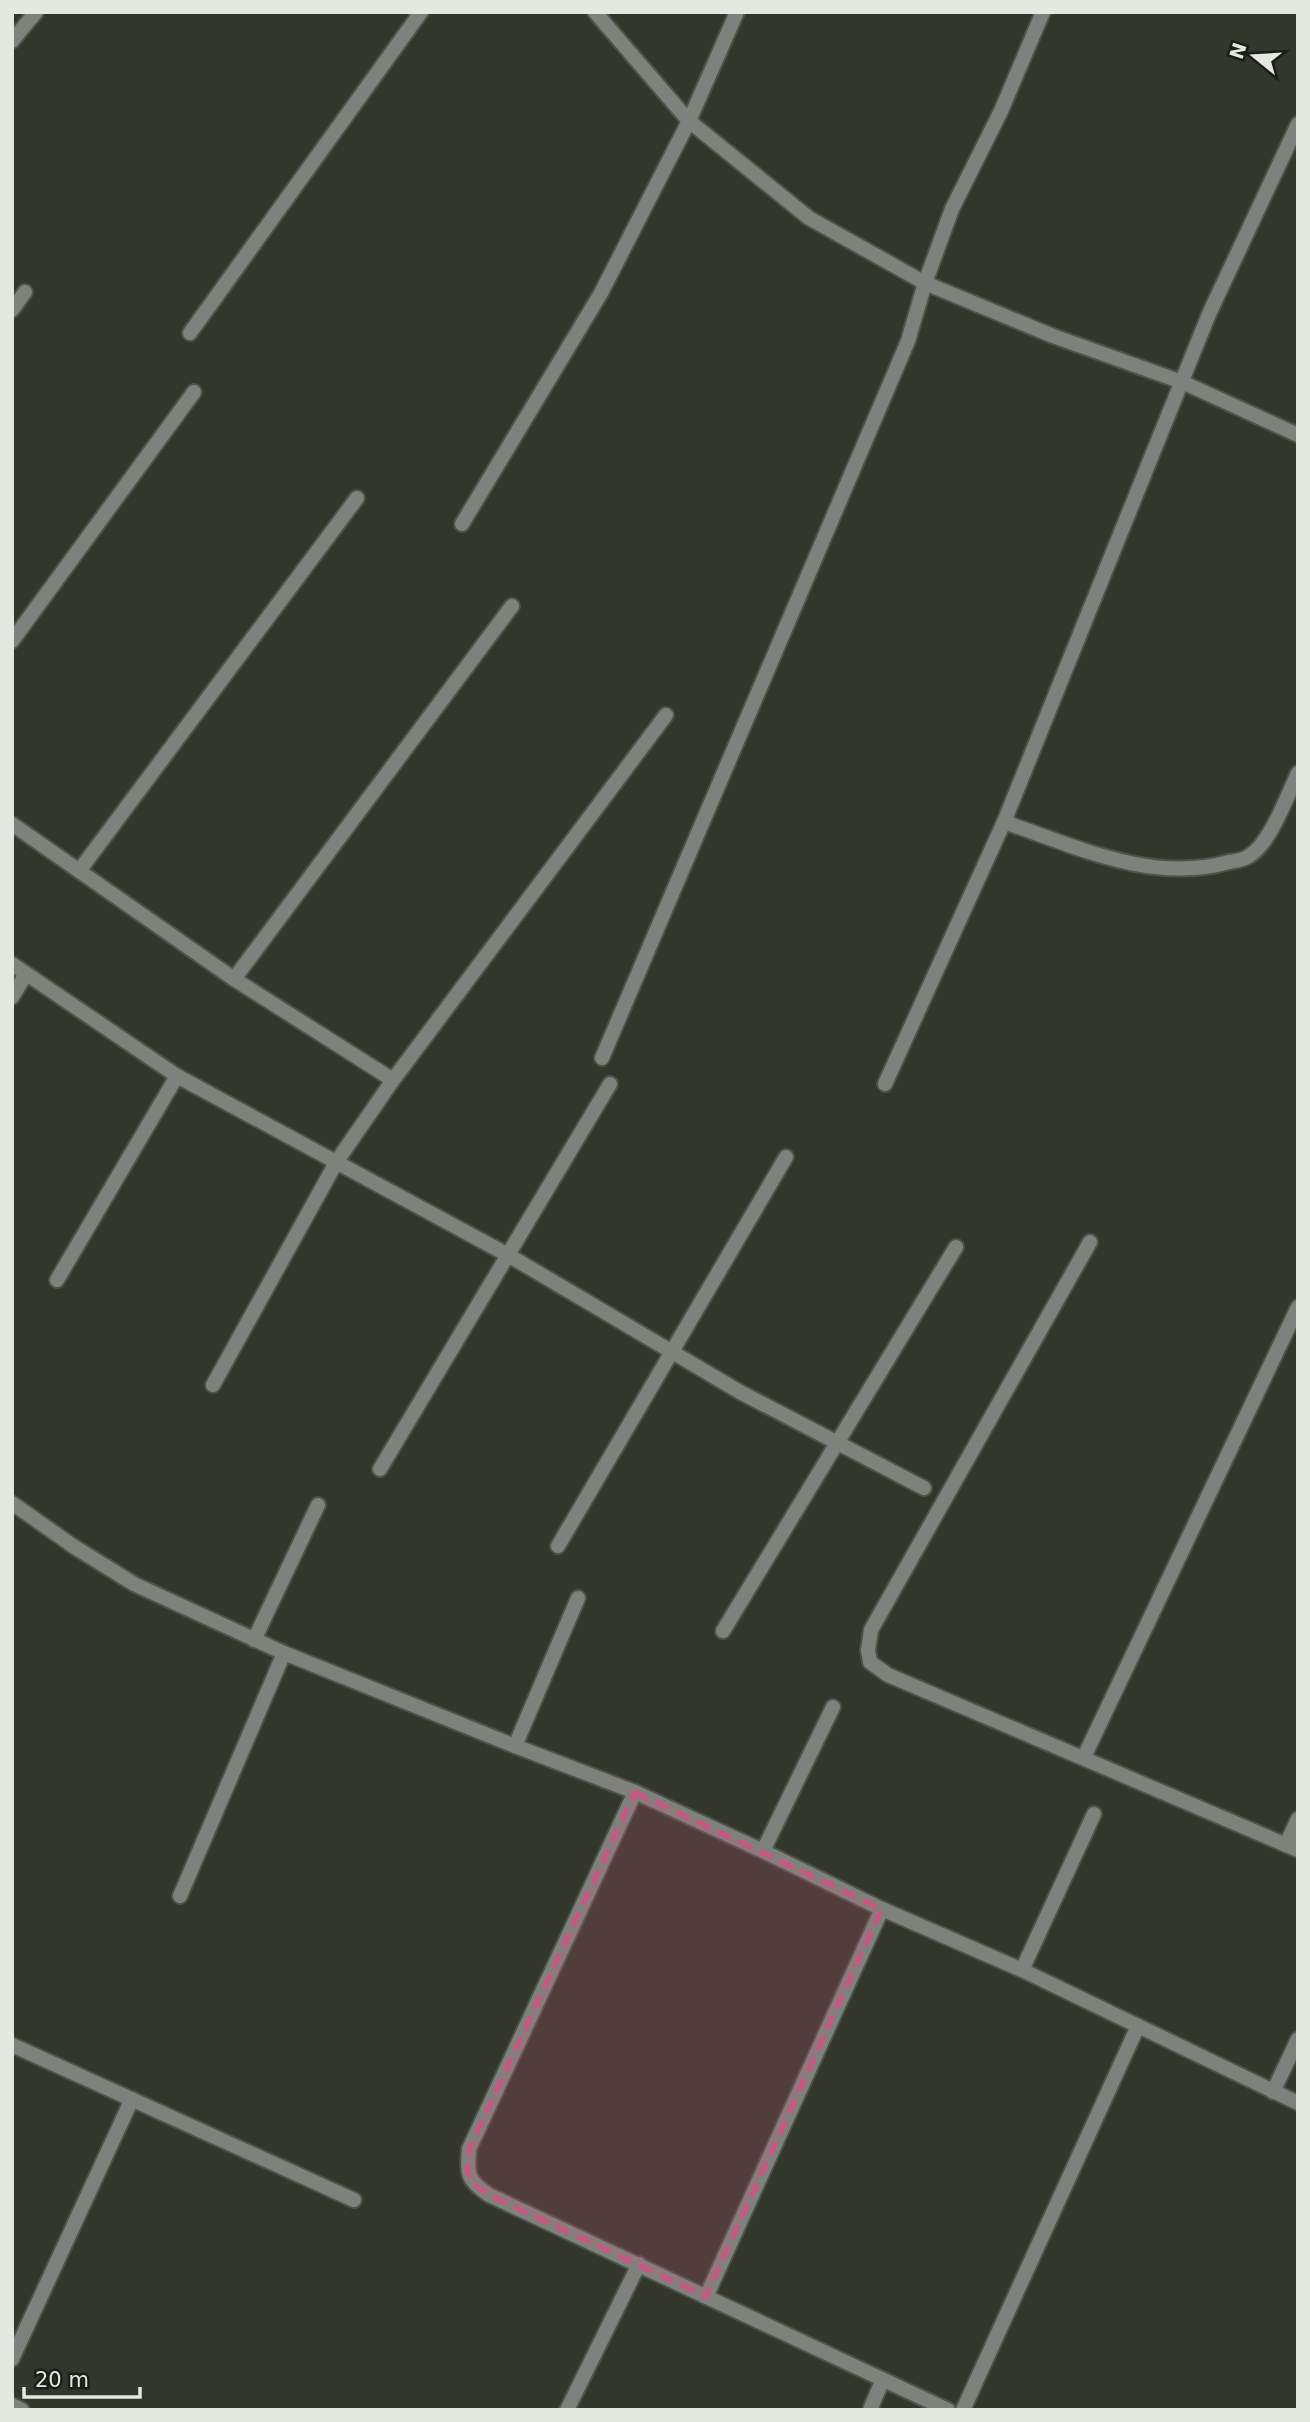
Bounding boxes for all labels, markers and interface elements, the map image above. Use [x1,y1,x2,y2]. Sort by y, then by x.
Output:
north arrow [1219,21,1289,91]
text: N [1225,40,1251,62]
scale bar [24,2356,140,2400]
text: 20 m [35,2368,89,2392]

